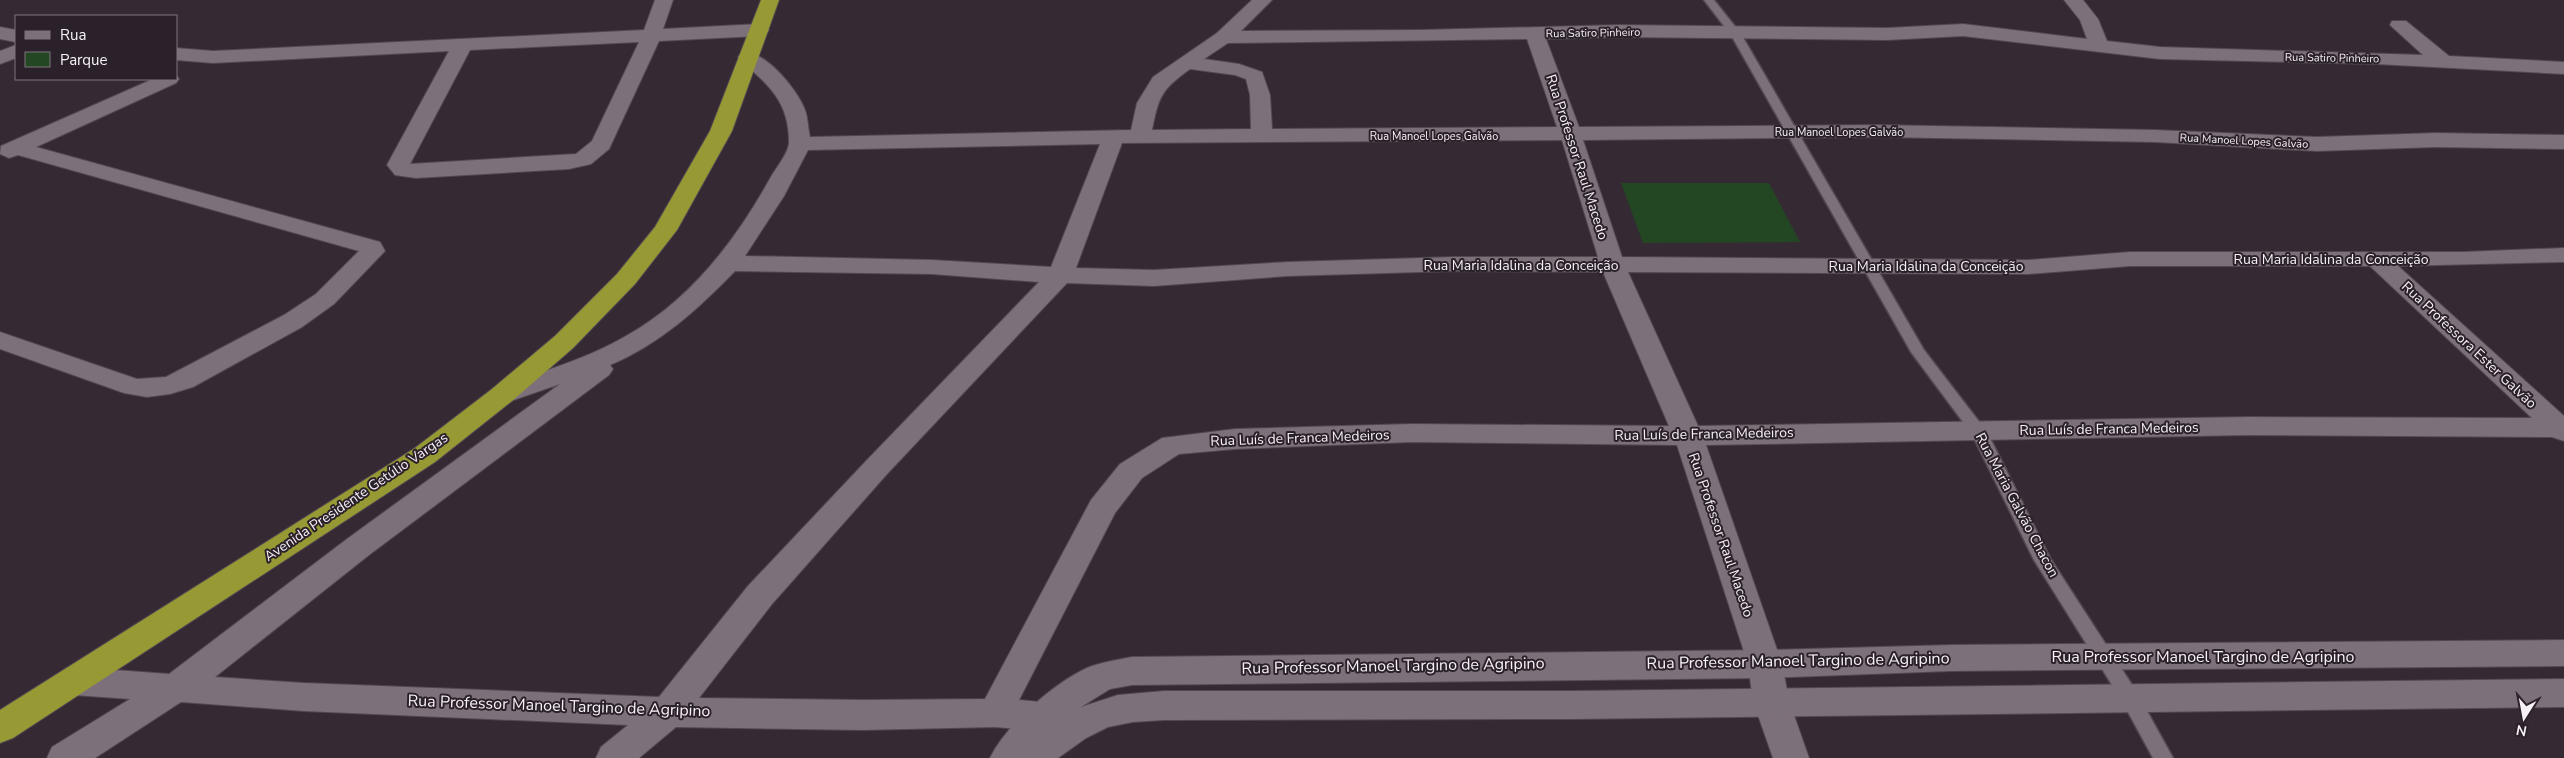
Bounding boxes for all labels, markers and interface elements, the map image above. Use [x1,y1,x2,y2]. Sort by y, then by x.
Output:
legend [15,15,178,80]
text: Rua [60,25,86,45]
street label: Rua Satiro Pinheiro [1546,25,1640,41]
text: Parque [60,50,108,70]
street label: Rua Satiro Pinheiro [2285,50,2379,66]
street label: Rua Professor Raul Macedo [1541,72,1613,242]
street label: Rua Manoel Lopes Galvão [1775,125,1903,140]
street label: Rua Manoel Lopes Galvão [1370,129,1498,144]
street label: Rua Manoel Lopes Galvão [2179,130,2309,152]
street label: Rua Maria Idalina da Conceição [2234,250,2429,269]
street label: Rua Maria Idalina da Conceição [1424,256,1619,275]
street label: Rua Maria Idalina da Conceição [1829,257,2024,276]
street label: Rua Professora Ester Galvão [2397,277,2541,413]
street label: Rua Luís de Franca Medeiros [2019,418,2199,440]
street label: Rua Luís de Franca Medeiros [1614,423,1794,445]
street label: Rua Luís de Franca Medeiros [1210,425,1390,451]
street label: Avenida Presidente Getúlio Vargas [260,428,452,566]
street label: Rua Maria Galvão Chacon [1971,429,2063,581]
street label: Rua Professor Raul Macedo [1684,450,1758,620]
street label: Rua Professor Manoel Targino de Agripino [2051,646,2355,668]
street label: Rua Professor Manoel Targino de Agripino [1646,647,1950,675]
street label: Rua Professor Manoel Targino de Agripino [1241,652,1545,680]
street label: Rua Professor Manoel Targino de Agripino [407,690,711,722]
north arrow [2499,693,2549,743]
text: N [2515,720,2529,741]

